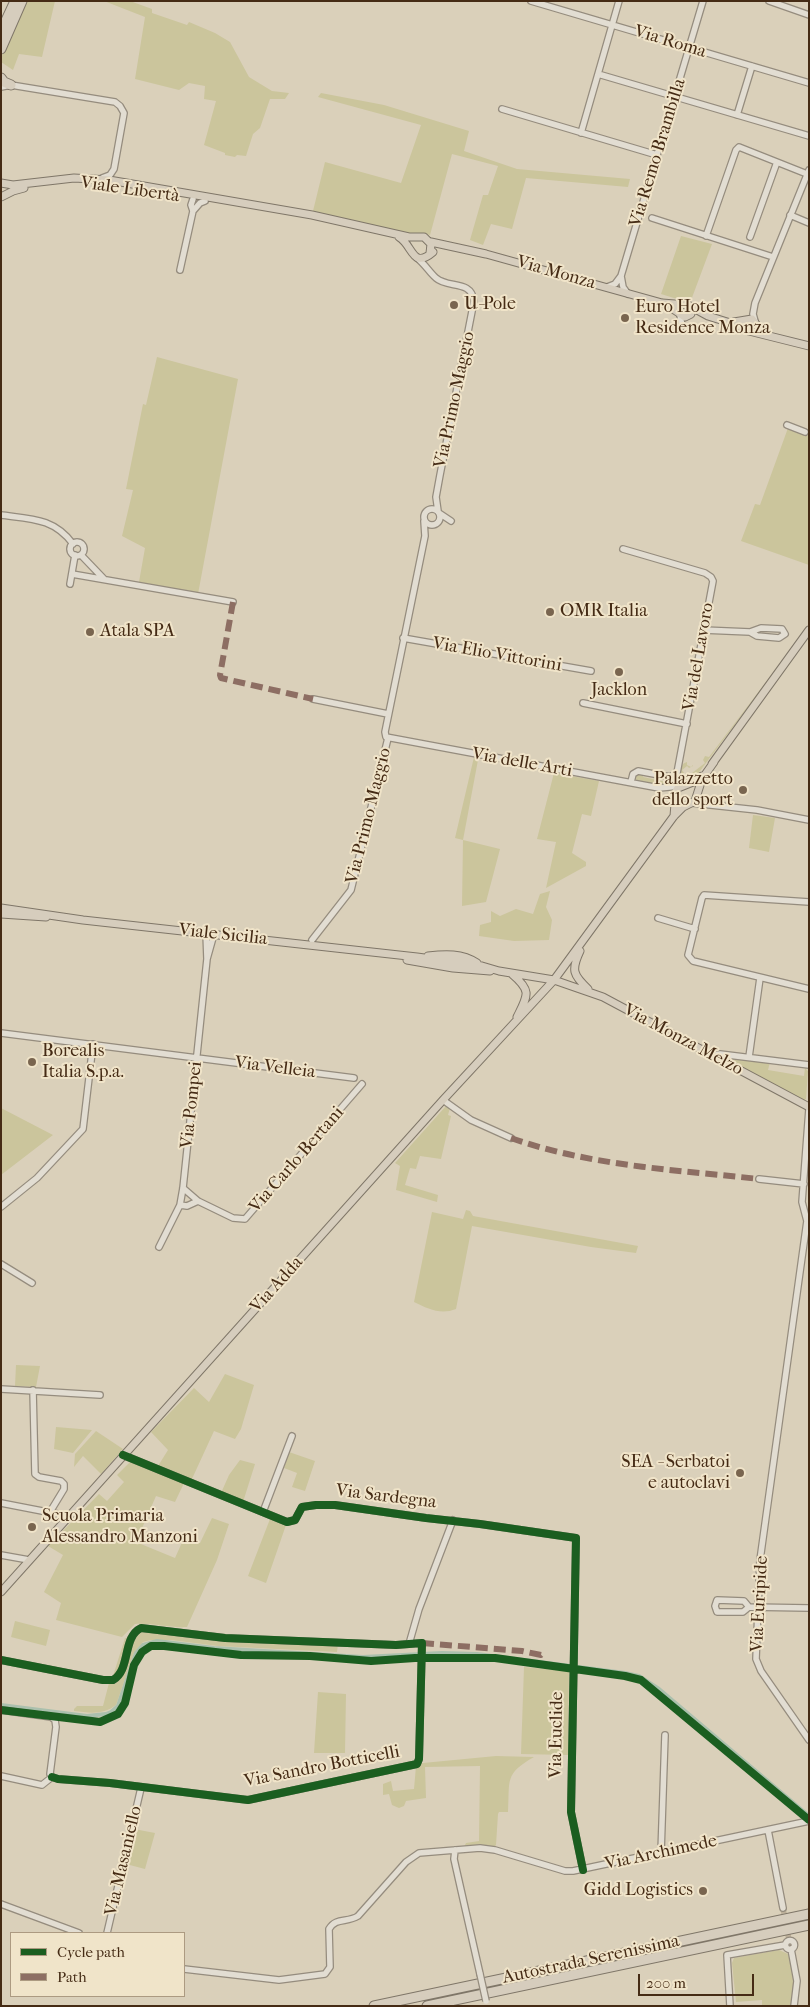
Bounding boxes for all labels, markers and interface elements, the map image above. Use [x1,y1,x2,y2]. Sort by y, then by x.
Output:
street label: Via Roma [631,21,709,63]
street label: Via Remo Brambilla [625,76,691,230]
street label: Viale Libertà [79,172,181,208]
street label: Via Monza [514,251,598,295]
place label: U-Pole [464,294,516,316]
place label: Euro Hotel Residence Monza [635,297,770,340]
marker: U-Pole [448,299,460,311]
marker: Euro Hotel Residence Monza [619,312,631,324]
street label: Via Primo Maggio [430,330,480,470]
place label: OMR Italia [560,601,648,623]
street label: Via del Lavoro [679,601,719,713]
marker: OMR Italia [544,606,556,618]
place label: Atala SPA [100,621,175,643]
marker: Atala SPA [84,626,96,638]
street label: Via Elio Vittorini [431,633,563,677]
marker: Jacklon [613,666,625,678]
place label: Jacklon [591,680,647,702]
street label: Via delle Arti [470,744,574,782]
street label: Via Primo Maggio [342,746,396,886]
place label: Palazzetto dello sport [652,769,733,812]
marker: Palazzetto dello sport [737,784,749,796]
street label: Viale Sicilia [178,920,268,950]
street label: Via Monza Melzo [620,999,746,1081]
place label: Borealis Italia S.p.a. [42,1041,124,1084]
street label: Via Velleia [233,1052,317,1084]
marker: Borealis Italia S.p.a. [26,1056,38,1068]
street label: Via Pompei [177,1060,207,1150]
street label: Via Carlo Bertani [245,1102,349,1218]
street label: Via Adda [246,1252,308,1318]
place label: SEA - Serbatoi e autoclavi [621,1452,730,1495]
marker: SEA - Serbatoi e autoclavi [734,1467,746,1479]
street label: Via Sardegna [334,1480,438,1514]
place label: Scuola Primaria Alessandro Manzoni [42,1506,198,1548]
marker: Scuola Primaria Alessandro Manzoni [26,1521,38,1533]
street label: Via Euripide [747,1555,773,1653]
street label: Via Euclide [545,1691,569,1779]
street label: Via Sandro Botticelli [242,1741,402,1793]
street label: Via Masaniello [101,1804,147,1918]
street label: Via Archimede [603,1831,719,1875]
place label: Gidd Logistics [584,1880,693,1902]
marker: Gidd Logistics [697,1885,709,1897]
street label: Autostrada Serenissima [500,1931,682,1989]
legend [10,1932,185,1997]
text: Cycle path [57,1943,125,1961]
scale bar [640,1964,756,1996]
text: Path [57,1968,87,1986]
text: 200 m [646,1974,686,1992]

